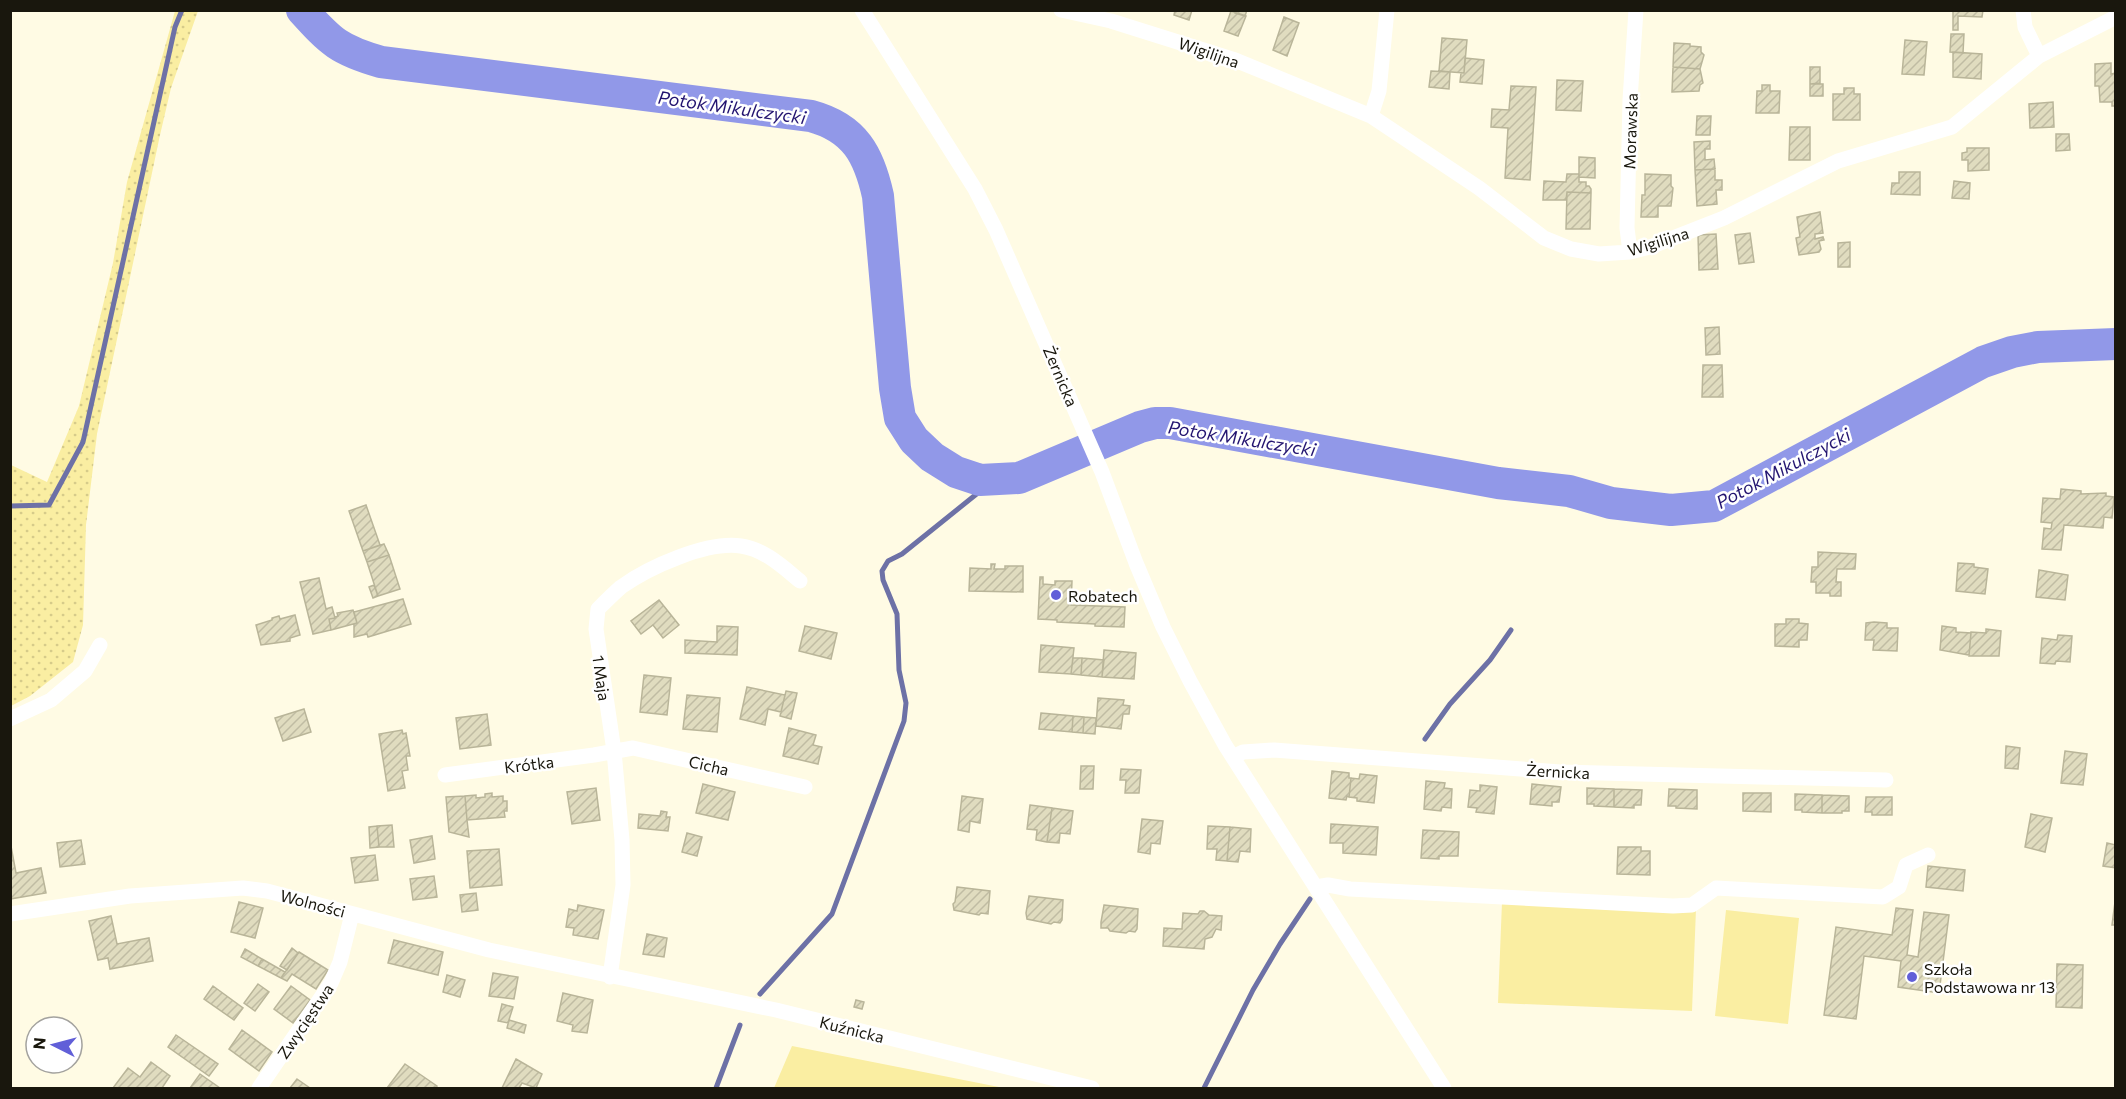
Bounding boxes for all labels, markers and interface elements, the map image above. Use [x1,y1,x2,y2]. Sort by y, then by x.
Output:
street label: Wigilijna [1176,33,1242,71]
water label: Potok Mikulczycki [657,86,809,128]
street label: Morawska [1619,93,1641,169]
street label: Wigilijna [1625,223,1691,259]
street label: Żernicka [1040,343,1082,409]
water label: Potok Mikulczycki [1167,415,1319,461]
water label: Potok Mikulczycki [1712,423,1855,513]
place label: Robatech [1068,586,1138,605]
marker: Robatech [1049,588,1063,602]
street label: 1 Maja [589,654,615,702]
street label: Cicha [687,751,731,779]
street label: Krótka [503,752,555,776]
street label: Żernicka [1526,760,1590,782]
street label: Wolności [278,885,348,921]
place label: Szkoła Podstawowa nr 13 [1924,959,2055,996]
marker: Szkoła Podstawowa nr 13 [1905,970,1919,984]
street label: Zwycięstwa [273,980,337,1062]
street label: Kuźnicka [818,1012,886,1046]
north arrow [24,1015,84,1075]
text: N [29,1036,49,1050]

